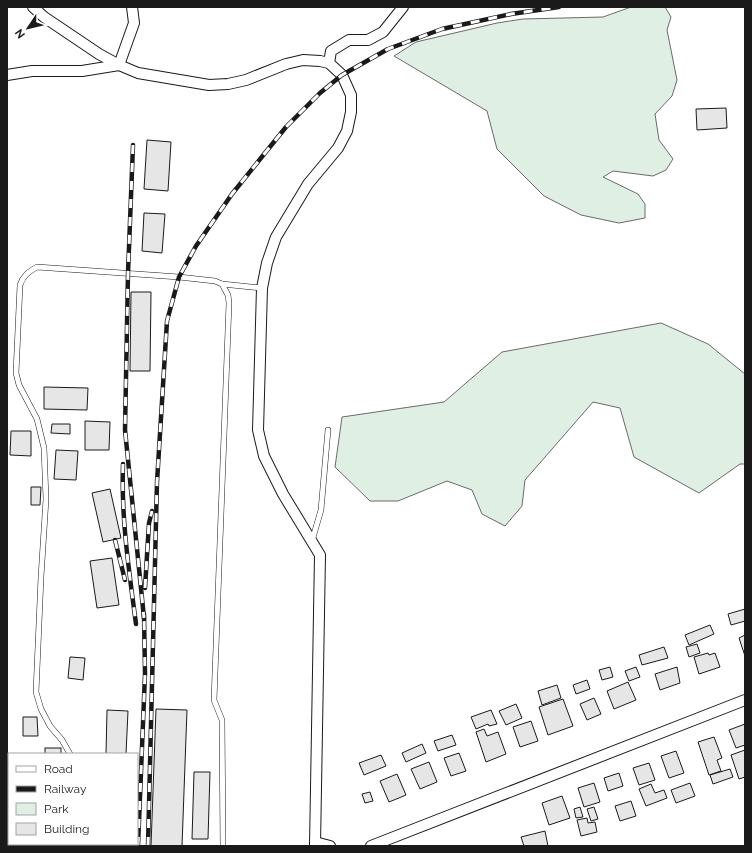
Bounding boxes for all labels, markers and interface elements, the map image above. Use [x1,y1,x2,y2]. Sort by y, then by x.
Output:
north arrow [8,8,48,48]
text: N [12,26,28,41]
legend [8,753,138,845]
text: Road [44,762,73,776]
text: Railway [44,782,87,796]
text: Park [44,802,69,816]
text: Building [44,822,90,836]

